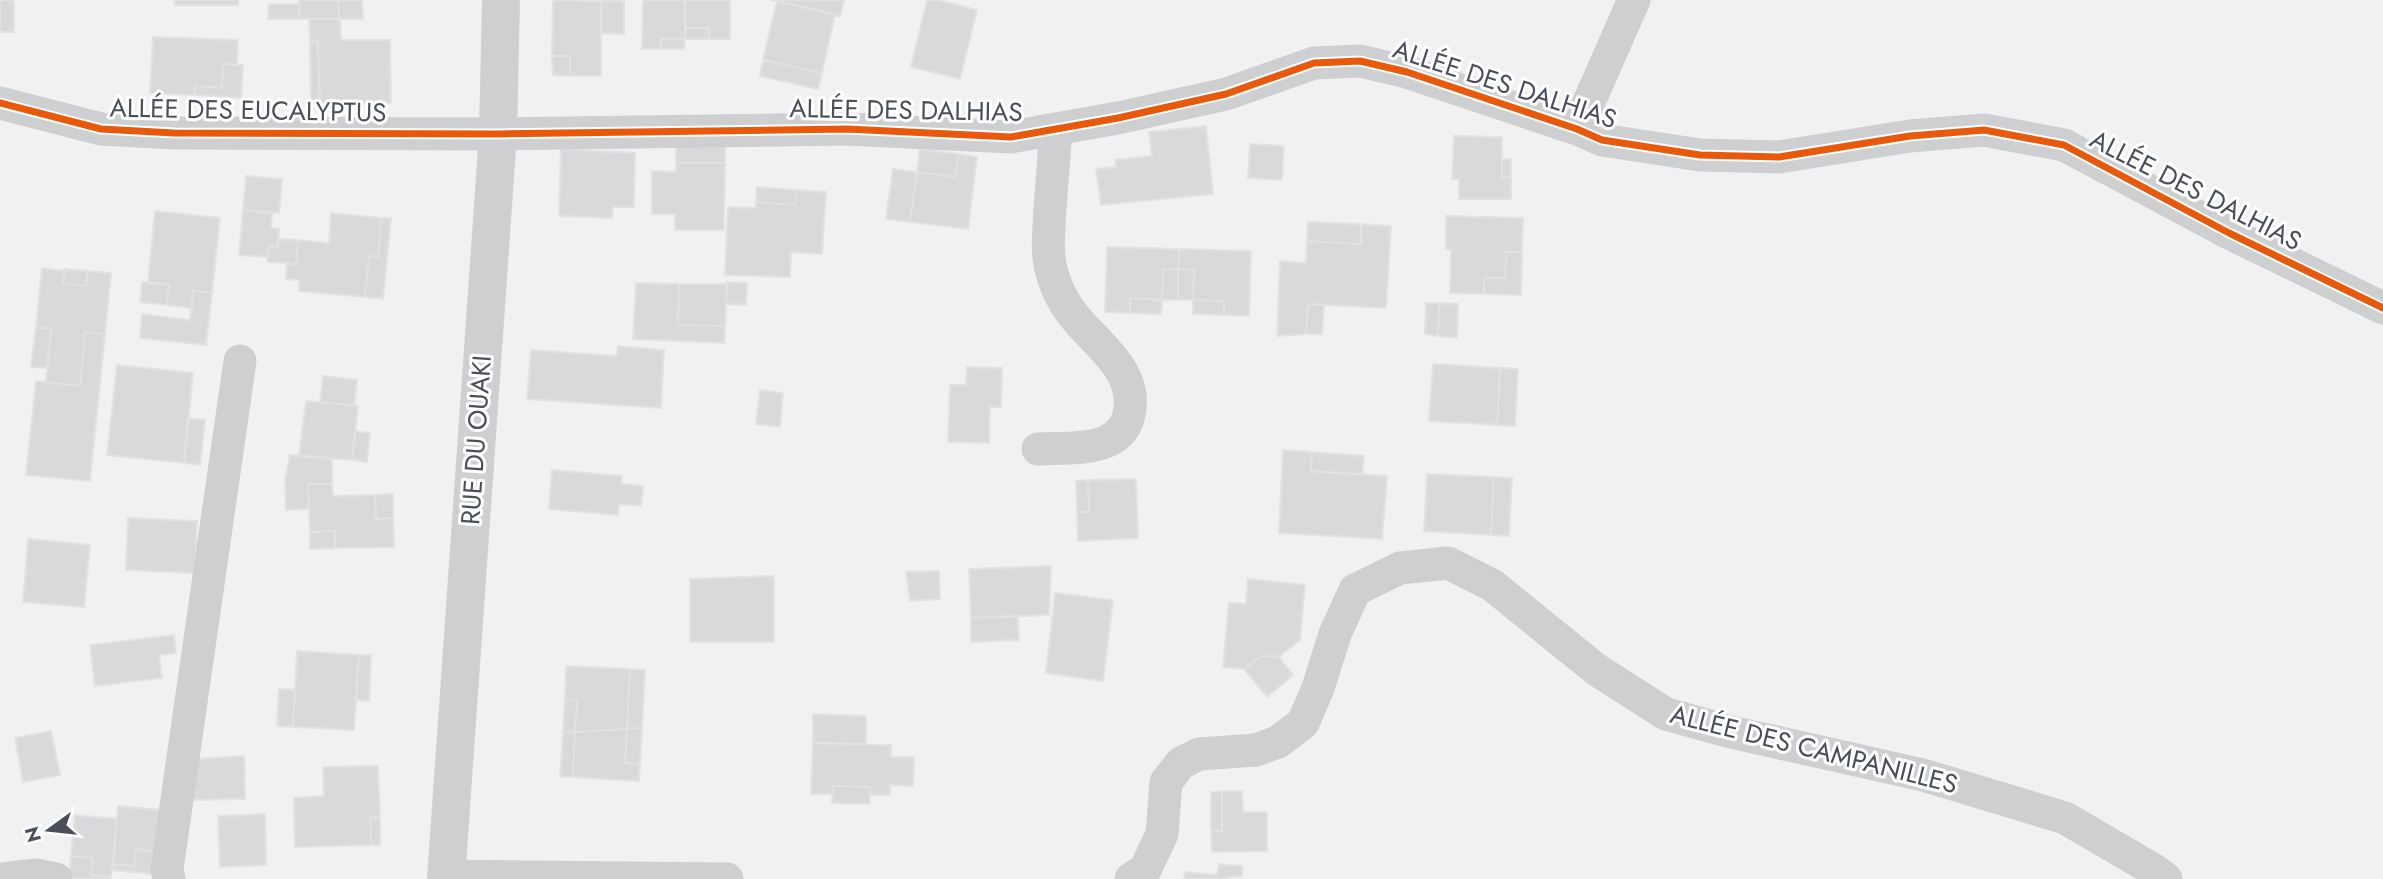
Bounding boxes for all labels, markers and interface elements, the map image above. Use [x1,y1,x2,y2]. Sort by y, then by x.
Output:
street label: ALLÉE DES DALHIAS [1388,30,1622,138]
street label: ALLÉE DES EUCALYPTUS [109,89,387,131]
street label: ALLÉE DES DALHIAS [789,89,1023,131]
street label: ALLÉE DES DALHIAS [2084,120,2308,260]
street label: RUE DU OUAKI [451,354,501,526]
street label: ALLÉE DES CAMPANILLES [1666,695,1962,803]
north arrow [14,795,84,865]
text: N [18,823,48,845]

